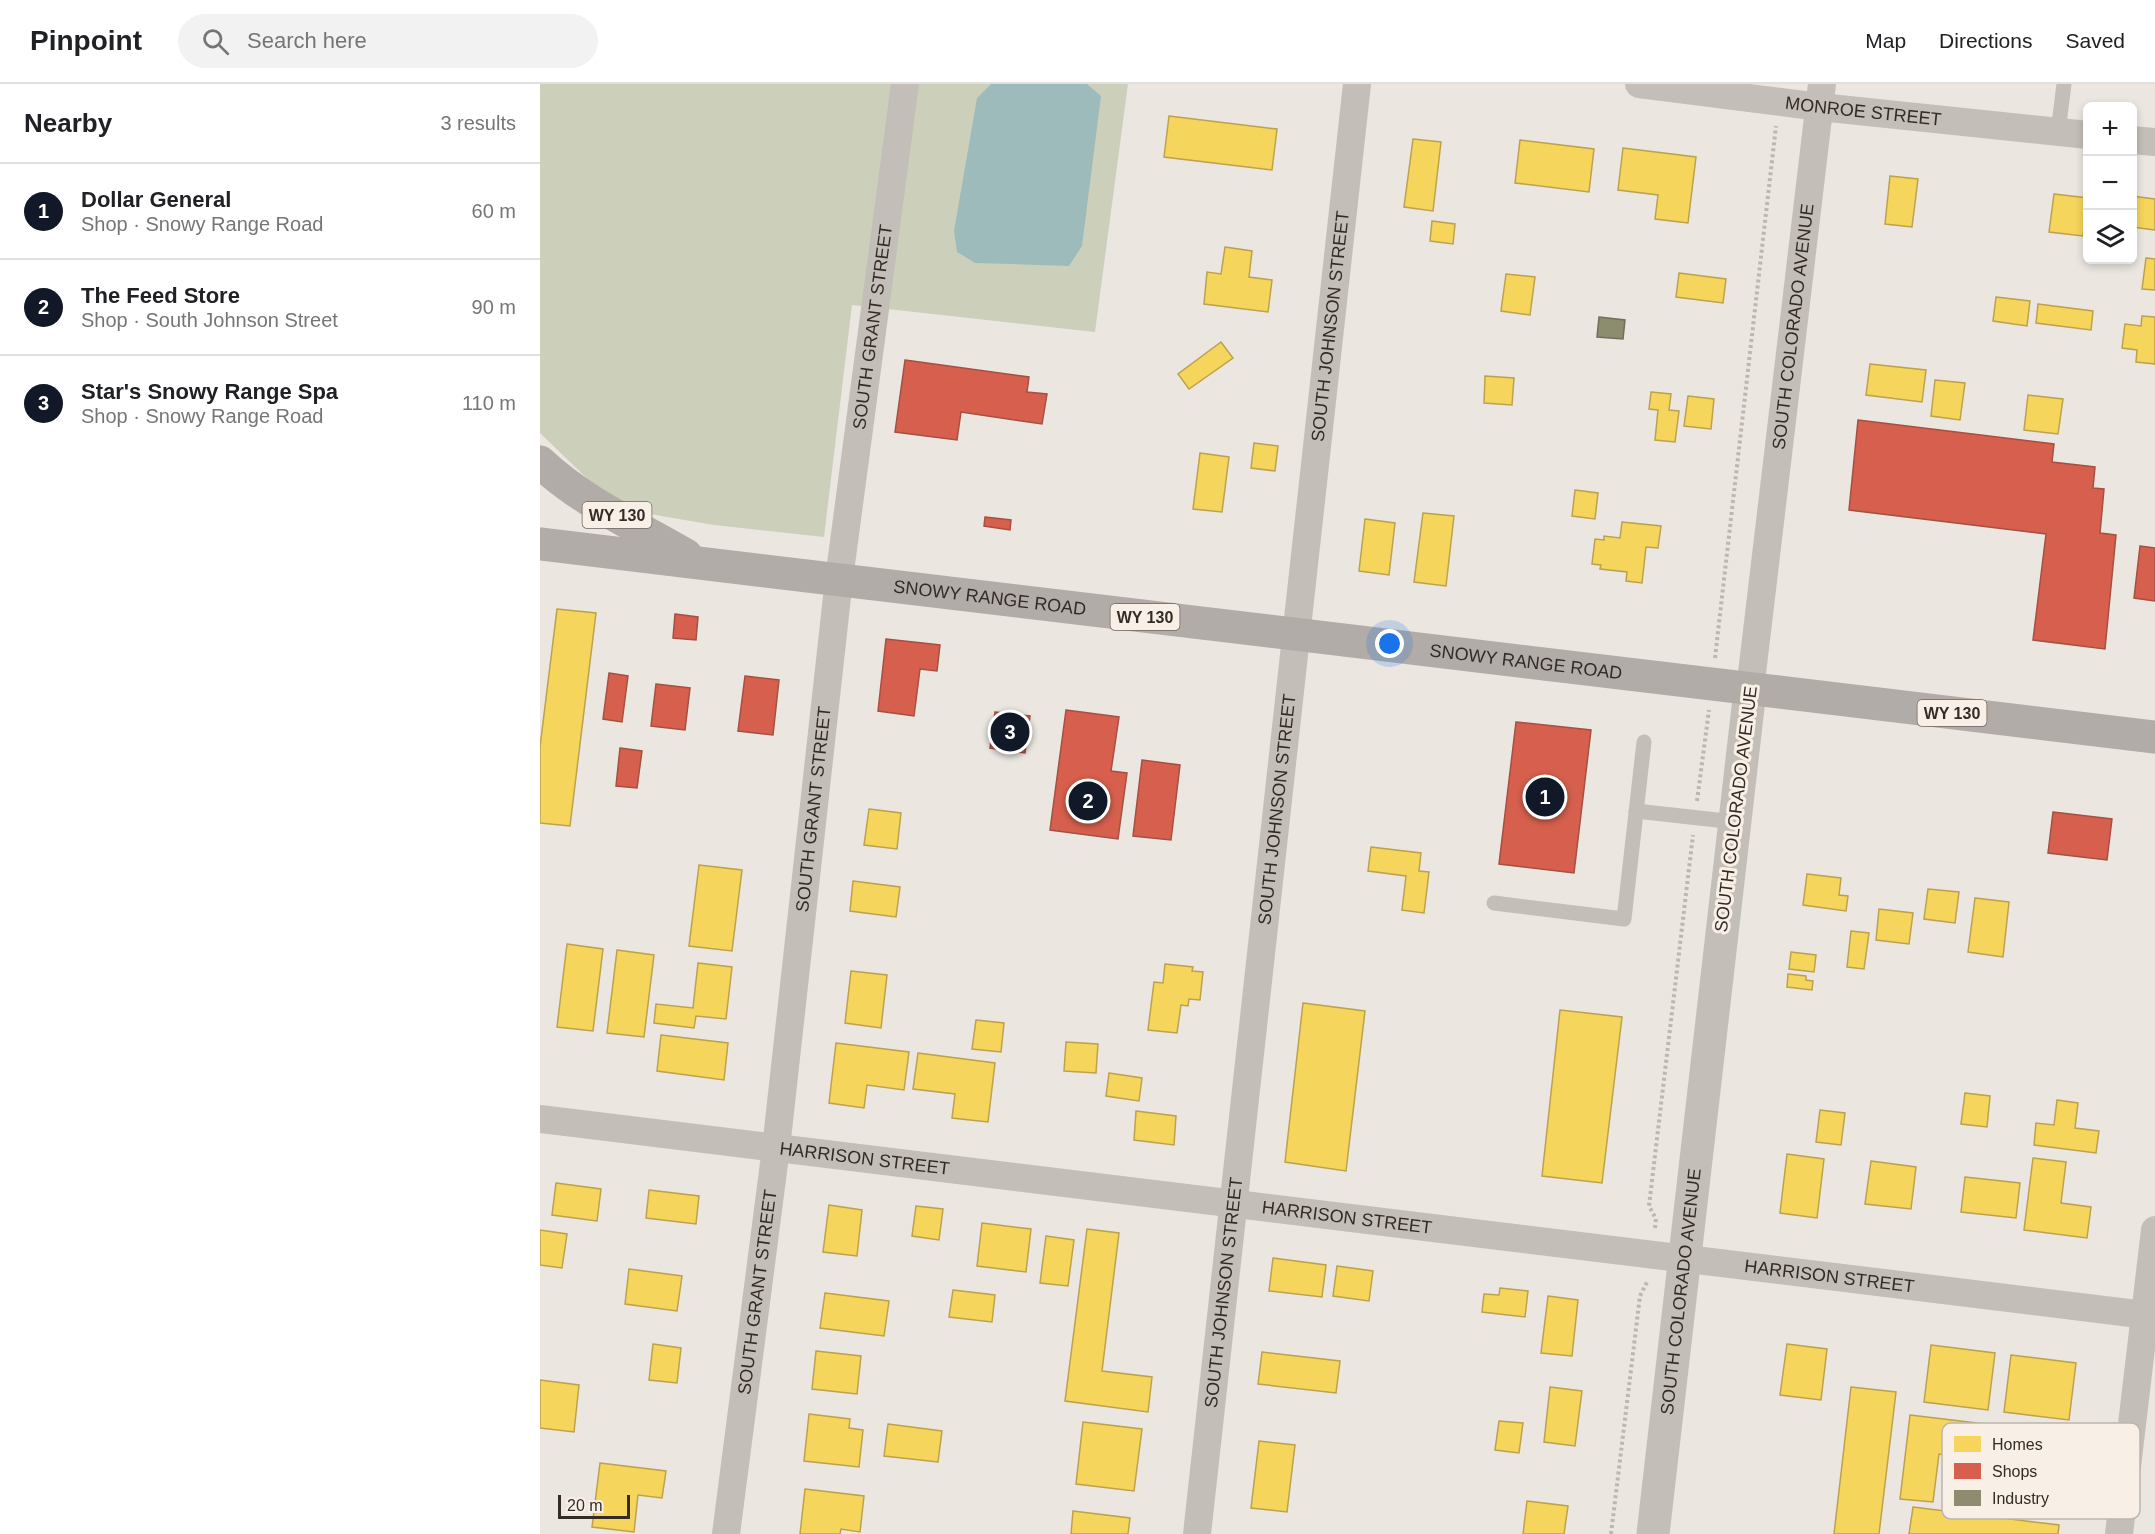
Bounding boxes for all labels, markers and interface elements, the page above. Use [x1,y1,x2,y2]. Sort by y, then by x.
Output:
search box [178,14,598,68]
text: Pinpoint [30,25,142,56]
icon: search [199,25,232,58]
text: Search here [247,28,367,53]
text: Map [1865,29,1906,52]
text: Directions [1939,29,2032,52]
text: Saved [2065,29,2125,52]
street label: MONROE STREET [1784,93,1942,130]
map controls [2083,102,2137,264]
button: + [2083,102,2137,156]
text: Nearby [24,108,112,138]
text: 3 results [440,112,516,134]
button: − [2083,156,2137,210]
text: Dollar General [81,187,231,212]
text: 1 [38,200,49,222]
text: 60 m [472,200,516,222]
street label: SOUTH COLORADO AVENUE [1769,202,1818,451]
street label: SOUTH JOHNSON STREET [1308,210,1353,443]
button: layers [2083,210,2137,264]
text: Shop · Snowy Range Road [81,213,323,235]
street label: SOUTH GRANT STREET [849,223,896,431]
text: The Feed Store [81,283,240,308]
text: 2 [38,296,49,318]
text: 90 m [472,296,516,318]
text: Shop · South Johnson Street [81,309,338,331]
text: Star's Snowy Range Spa [81,379,338,404]
text: 3 [38,392,49,414]
text: 110 m [462,392,516,414]
text: Shop · Snowy Range Road [81,405,323,427]
road number: WY 130 [582,502,652,528]
street label: SNOWY RANGE ROAD [892,576,1087,619]
road number: WY 130 [1110,604,1180,630]
your location [1375,629,1404,658]
street label: SNOWY RANGE ROAD [1429,640,1623,683]
street label: SOUTH COLORADO AVENUE [1711,685,1761,933]
street label: SOUTH JOHNSON STREET [1254,693,1300,926]
road number: WY 130 [1918,700,1986,726]
street label: SOUTH GRANT STREET [792,705,835,913]
pin: 3 [990,710,1030,754]
pin: 1 [1526,774,1564,820]
pin: 2 [1068,778,1108,824]
street label: HARRISON STREET [778,1138,951,1179]
street label: SOUTH COLORADO AVENUE [1657,1167,1705,1416]
street label: SOUTH JOHNSON STREET [1201,1176,1246,1409]
street label: SOUTH GRANT STREET [734,1188,781,1396]
street label: HARRISON STREET [1261,1197,1433,1238]
street label: HARRISON STREET [1743,1256,1916,1297]
legend [1942,1423,2140,1519]
text: Homes [1992,1436,2043,1453]
text: Shops [1992,1463,2037,1480]
text: Industry [1992,1490,2049,1507]
scale bar [558,1492,630,1520]
text: 20 m [567,1497,603,1514]

